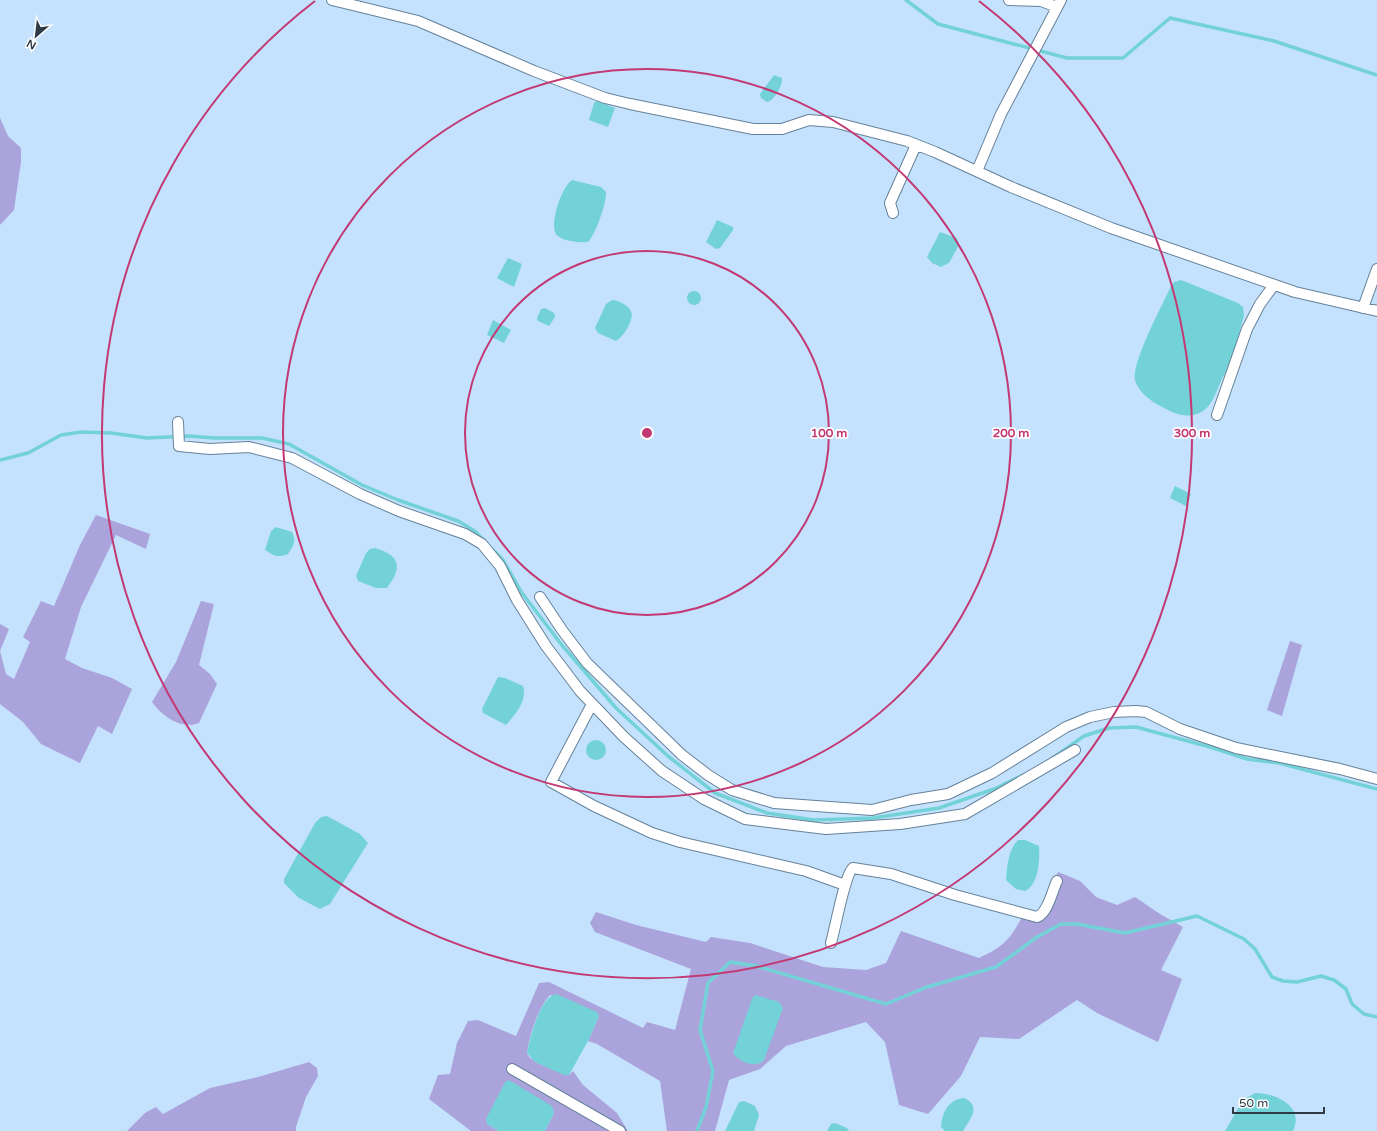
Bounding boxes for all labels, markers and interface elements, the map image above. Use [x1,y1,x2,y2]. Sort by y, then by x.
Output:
north arrow [16,16,56,56]
text: N [25,37,38,52]
centre of rings [640,426,654,440]
text: 100 m [811,426,847,440]
text: 200 m [993,426,1029,440]
text: 300 m [1174,426,1210,440]
scale bar [1233,1089,1324,1115]
text: 50 m [1239,1096,1268,1110]

